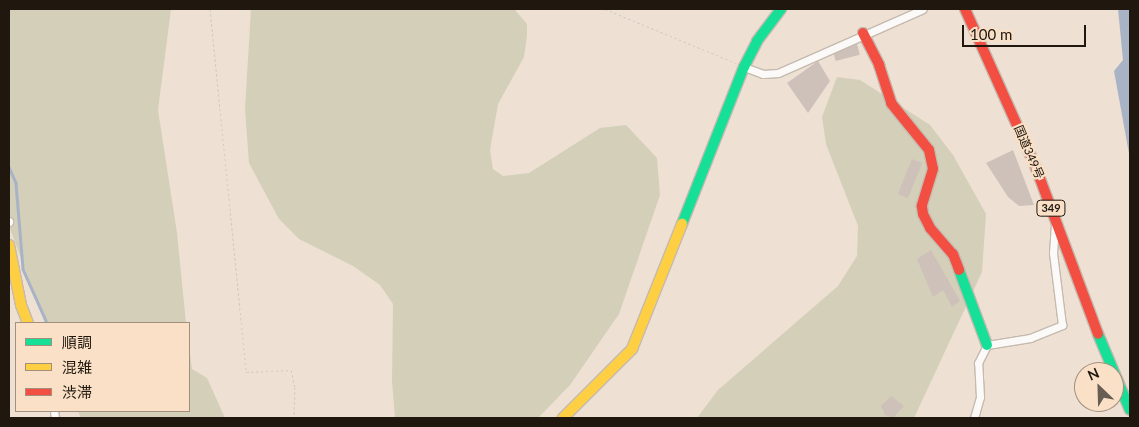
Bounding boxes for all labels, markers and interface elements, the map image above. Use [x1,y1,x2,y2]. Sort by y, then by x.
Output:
scale bar [964,15,1088,47]
text: 100 m [970,25,1012,43]
street label: 国道349号 [1011,123,1047,181]
road number: 349 [1036,200,1066,217]
legend [15,322,190,412]
text: 順調 [62,333,92,351]
text: 混雑 [62,358,92,376]
north arrow [1074,362,1124,412]
text: N [1085,364,1101,384]
text: 渋滞 [62,383,92,401]

